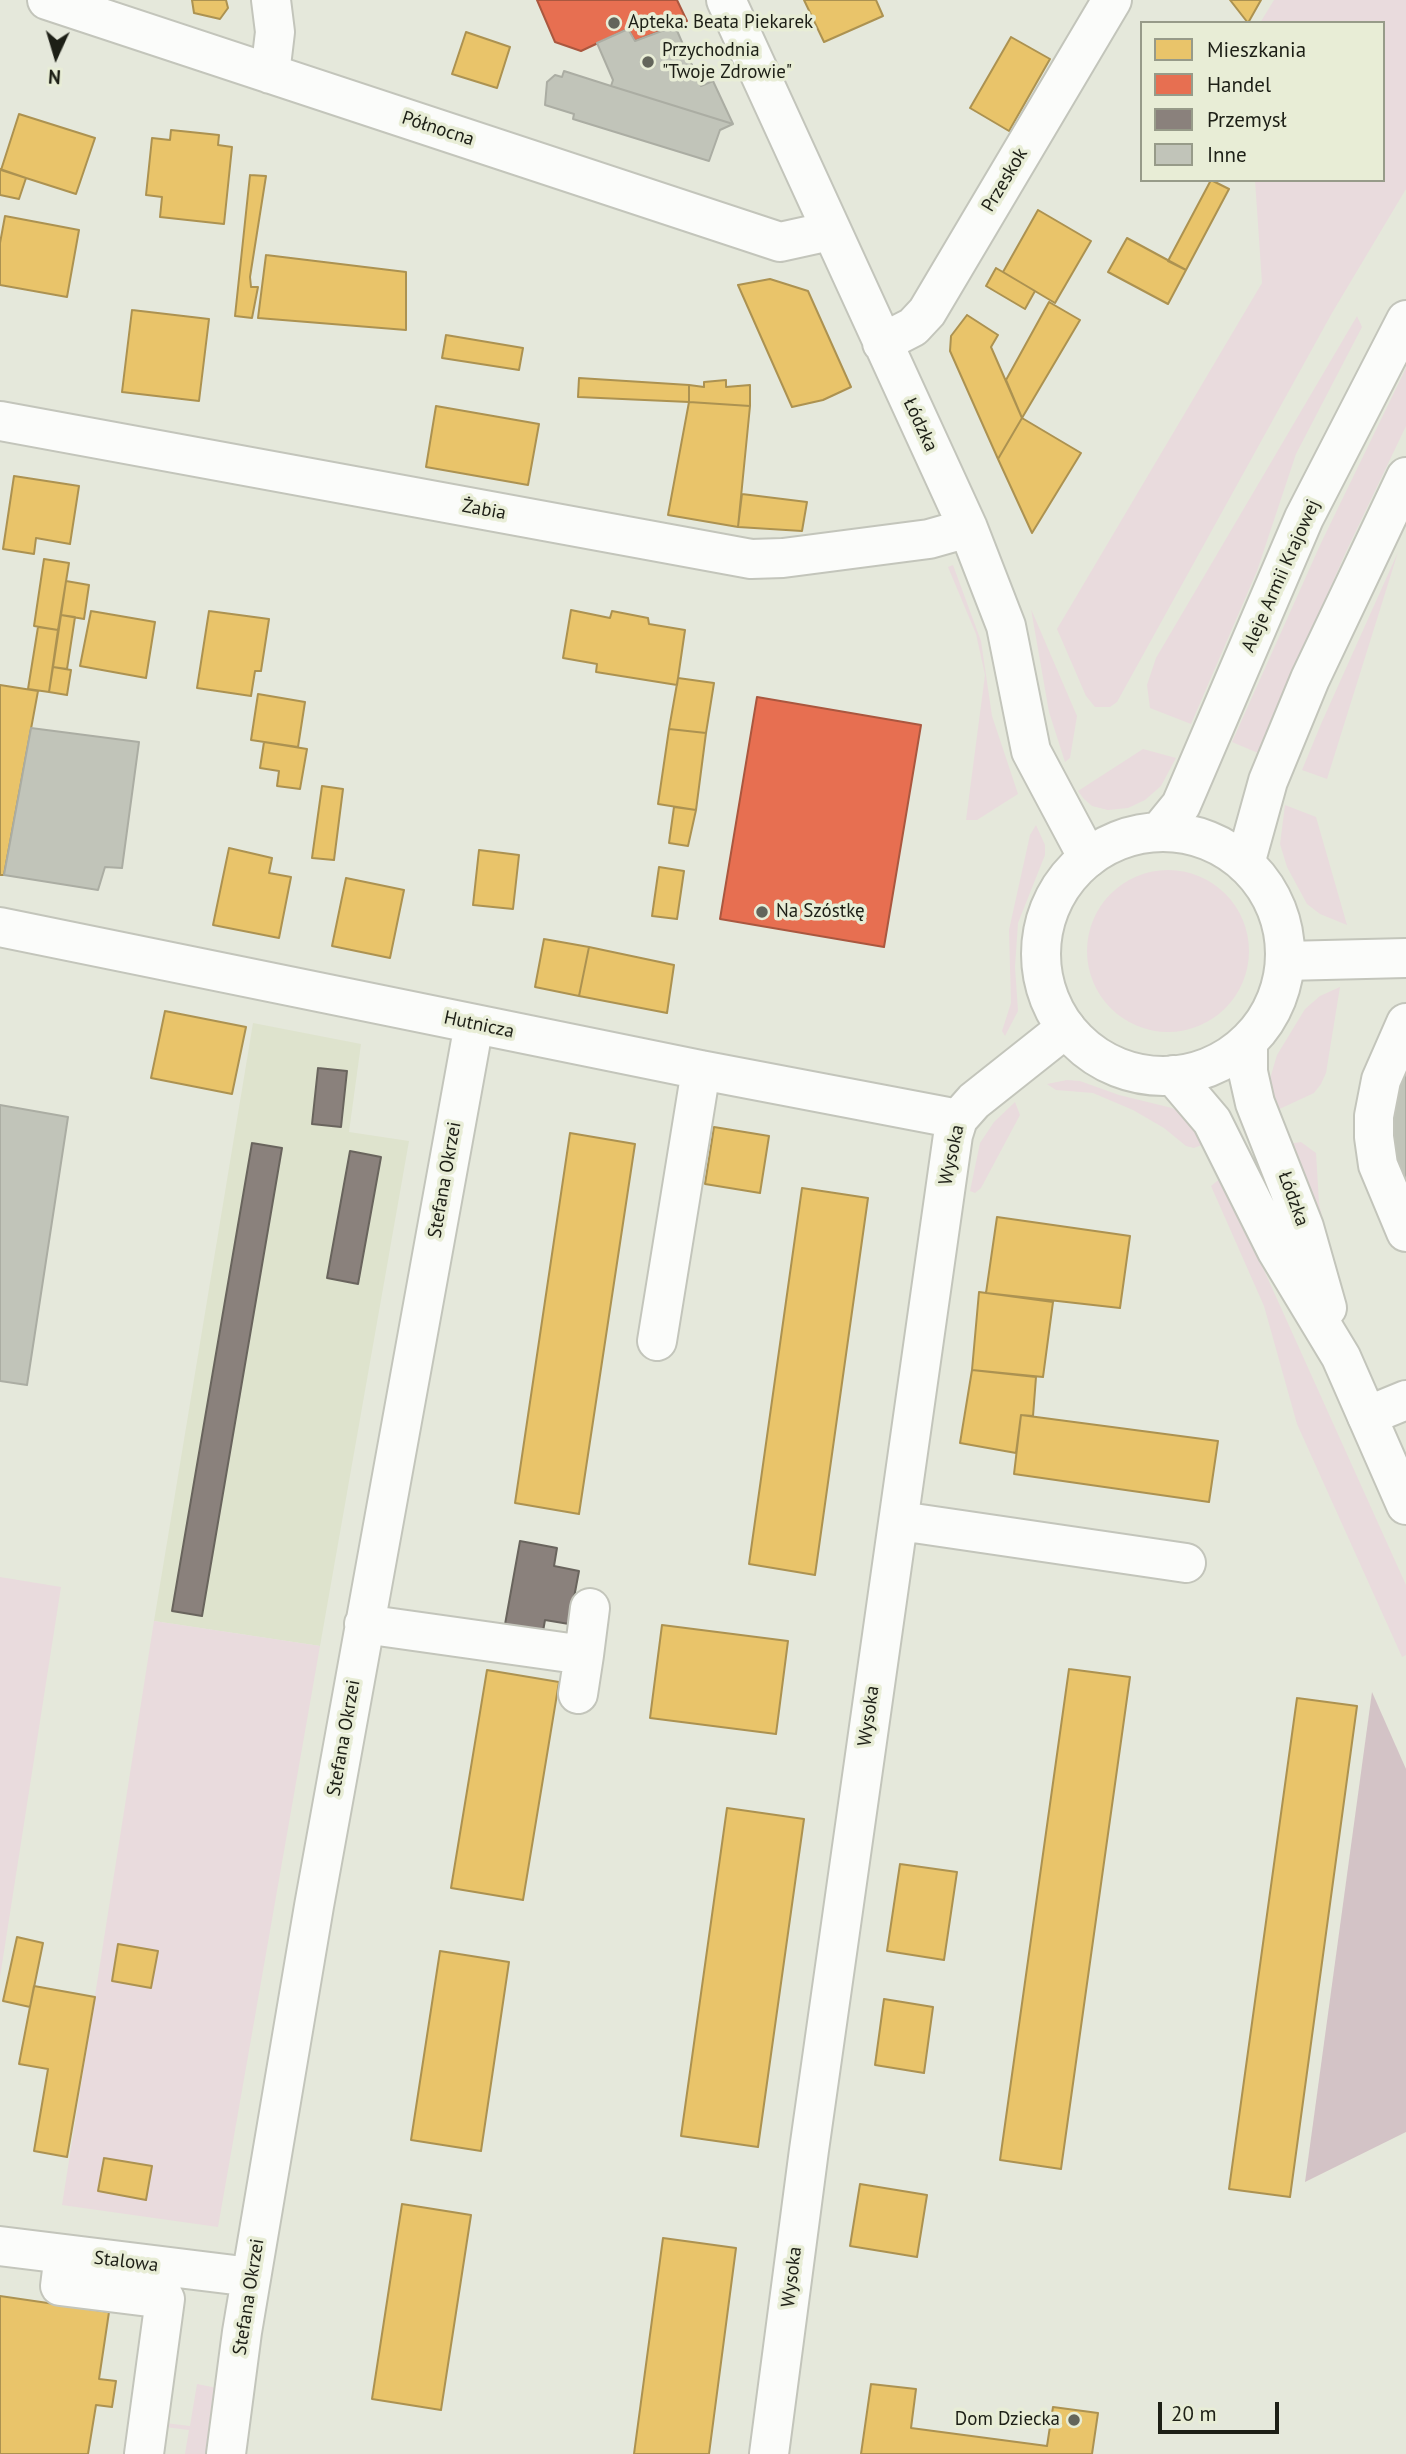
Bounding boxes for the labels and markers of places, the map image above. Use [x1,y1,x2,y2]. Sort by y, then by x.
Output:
place label: Apteka. Beata Piekarek [628,12,813,34]
marker: Apteka. Beata Piekarek [606,15,622,31]
place label: Przychodnia "Twoje Zdrowie" [662,40,792,84]
marker: Przychodnia "Twoje Zdrowie" [640,54,656,70]
place label: Na Szóstkę [776,901,865,923]
marker: Na Szóstkę [754,904,770,920]
place label: Dom Dziecka [955,2409,1060,2431]
marker: Dom Dziecka [1066,2412,1082,2428]

